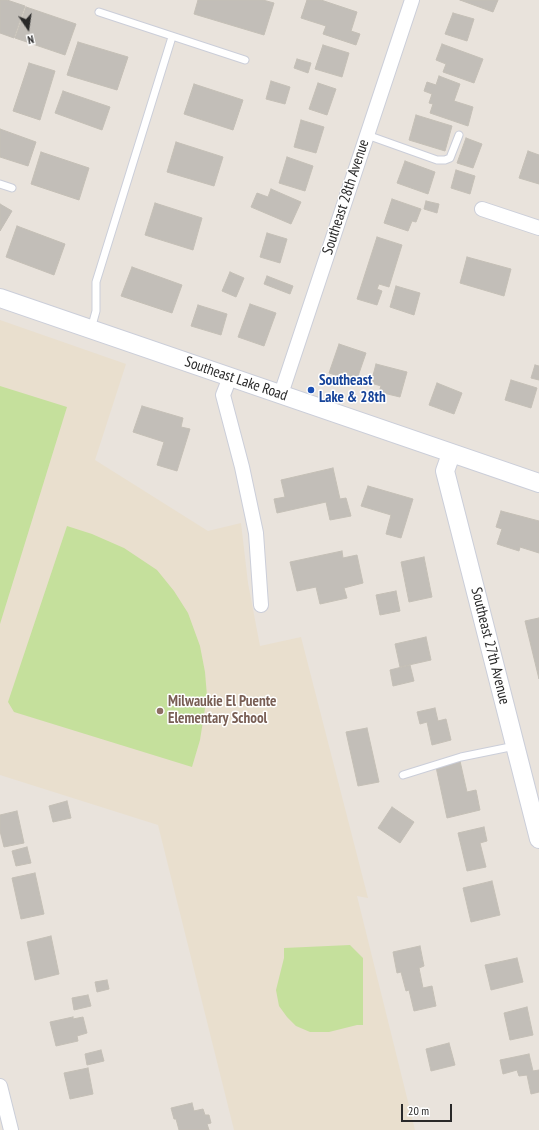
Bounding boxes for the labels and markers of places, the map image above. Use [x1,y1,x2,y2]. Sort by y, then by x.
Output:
place label: Southeast Lake & 28th [319,372,386,407]
marker: Southeast Lake & 28th [306,385,316,395]
place label: Milwaukie El Puente Elementary School [168,693,276,728]
marker: Milwaukie El Puente Elementary School [155,706,165,716]

